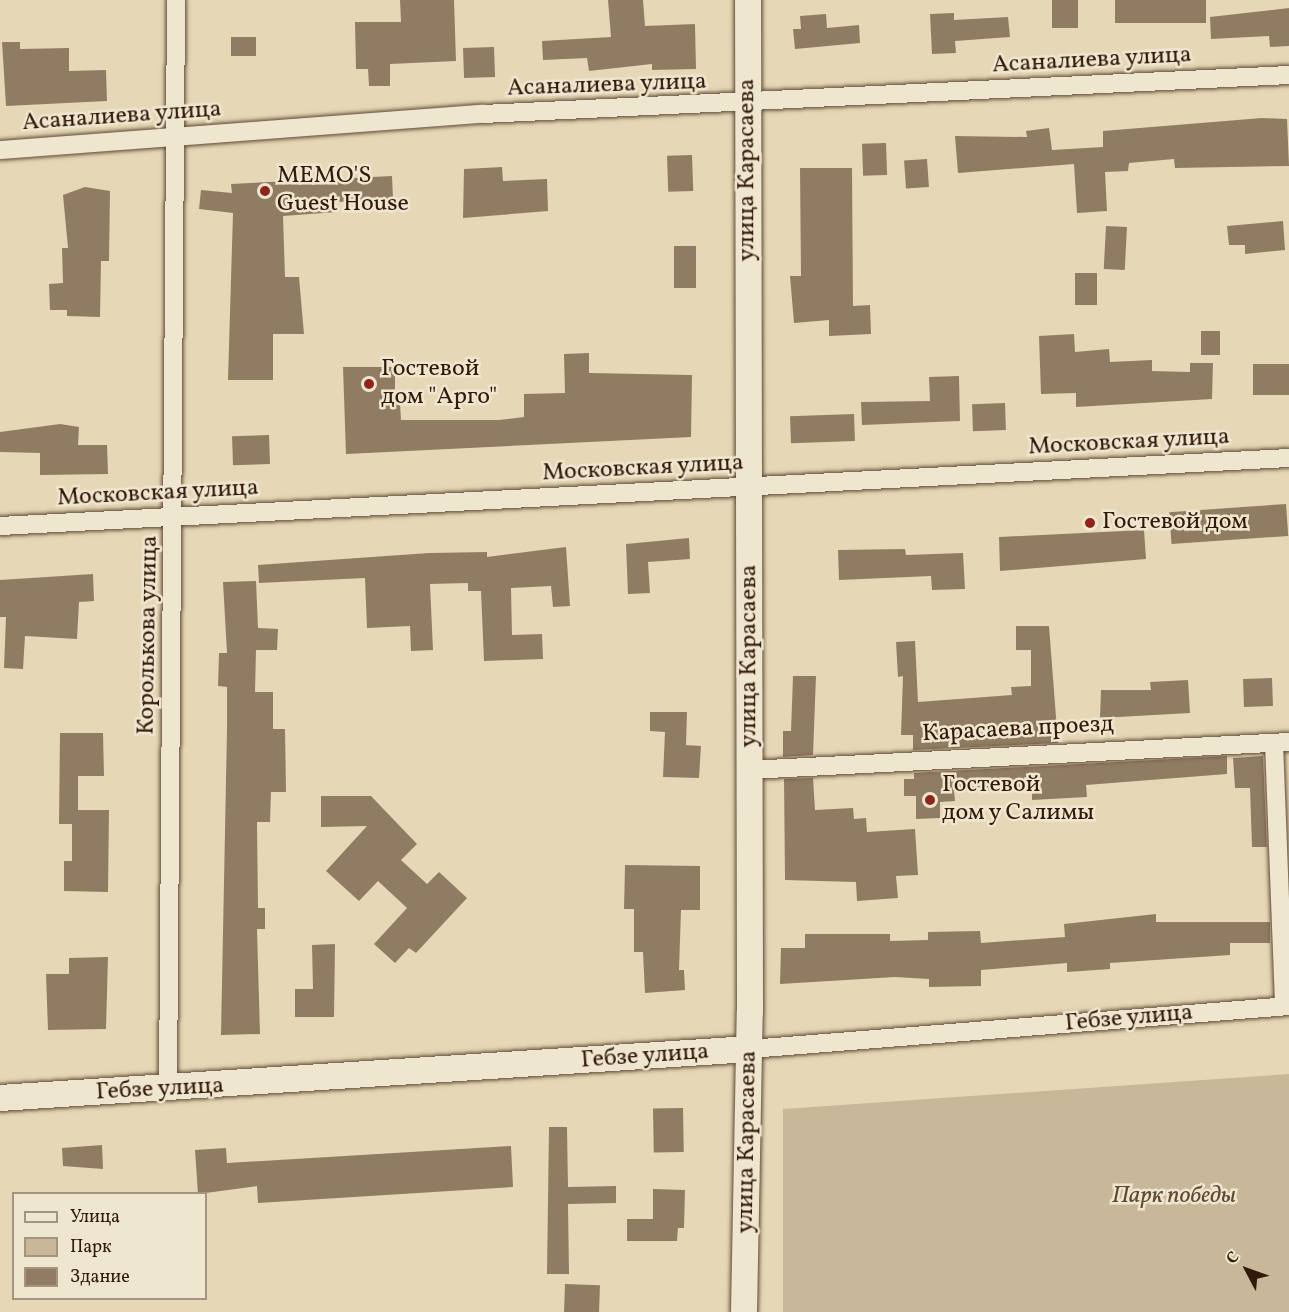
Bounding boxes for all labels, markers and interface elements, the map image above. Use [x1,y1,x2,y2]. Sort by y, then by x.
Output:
street label: Асаналиева улица [991,41,1193,81]
street label: Асаналиева улица [506,68,708,104]
street label: улица Карасаева [734,79,762,261]
street label: Асаналиева улица [21,96,223,138]
place label: MEMO'S Guest House [277,163,409,219]
marker: MEMO'S Guest House [258,184,272,198]
place label: Гостевой дом "Арго" [381,356,497,412]
marker: Гостевой дом "Арго" [362,377,376,391]
street label: Московская улица [1027,423,1231,463]
street label: Московская улица [541,449,745,489]
street label: Московская улица [56,474,260,514]
place label: Гостевой дом [1102,509,1248,537]
marker: Гостевой дом [1083,516,1097,530]
street label: Королькова улица [133,535,165,735]
street label: улица Карасаева [736,565,764,747]
street label: Карасаева проезд [921,711,1115,749]
place label: Гостевой дом у Салимы [942,772,1096,828]
marker: Гостевой дом у Салимы [923,793,937,807]
street label: Гебзе улица [1063,999,1195,1039]
street label: Гебзе улица [580,1038,710,1076]
street label: улица Карасаева [732,1050,764,1234]
street label: Гебзе улица [95,1072,225,1108]
park label: Парк победы [1112,1183,1236,1211]
legend [12,1192,207,1300]
text: Улица [70,1205,120,1230]
text: Парк [70,1235,112,1260]
north arrow [1217,1240,1277,1300]
text: С [1222,1247,1245,1269]
text: Здание [70,1265,130,1290]

